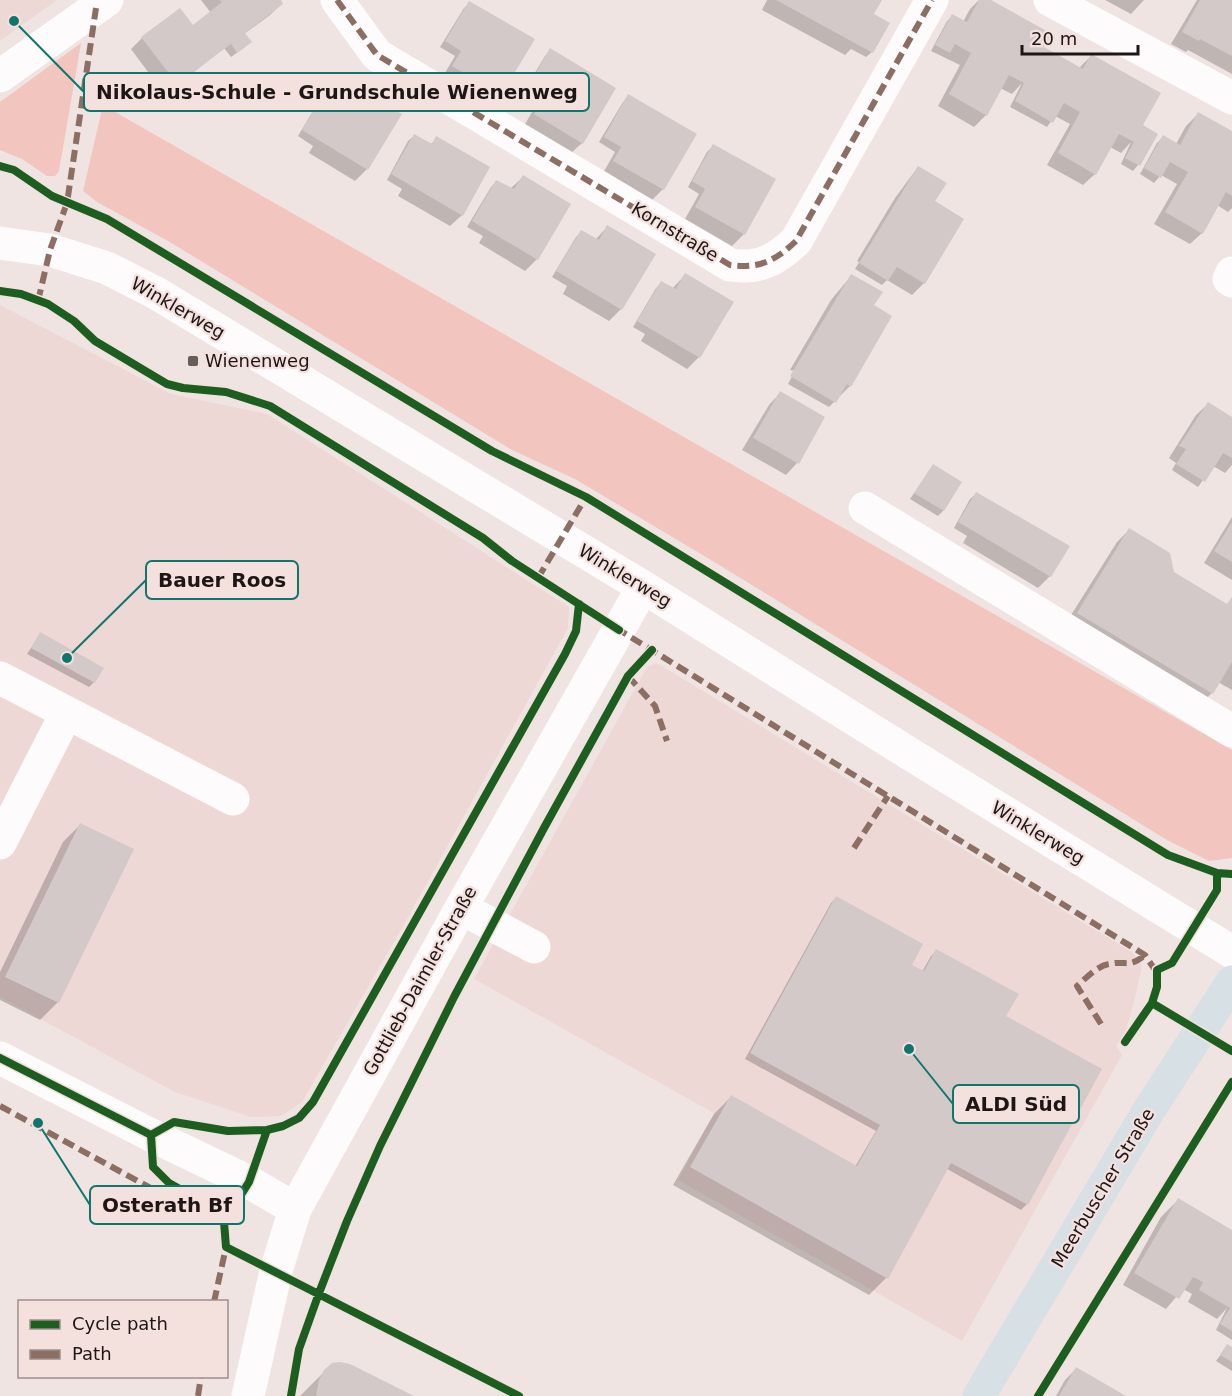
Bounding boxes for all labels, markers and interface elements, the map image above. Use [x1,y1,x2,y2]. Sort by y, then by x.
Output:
scale bar [1022,18,1138,56]
text: 20 m [1031,28,1077,49]
callout: Nikolaus-Schule - Grundschule Wienenweg [84,73,589,111]
text: Nikolaus-Schule - Grundschule Wienenweg [96,80,578,104]
street label: Kornstraße [628,197,723,266]
street label: Winklerweg [128,272,229,343]
place label: Wienenweg [205,350,310,371]
marker: Wienenweg [186,354,200,368]
street label: Winklerweg [575,540,676,612]
callout: Bauer Roos [146,561,298,599]
text: Bauer Roos [158,568,286,592]
street label: Winklerweg [988,797,1089,869]
street label: Gottlieb-Daimler-Straße [359,882,481,1079]
callout: ALDI Süd [953,1085,1079,1123]
text: ALDI Süd [965,1092,1067,1116]
street label: Meerbuscher Straße [1047,1104,1158,1271]
callout: Osterath Bf [90,1186,244,1224]
text: Osterath Bf [102,1193,232,1217]
legend [18,1300,228,1378]
text: Cycle path [72,1313,168,1334]
text: Path [72,1343,112,1364]

